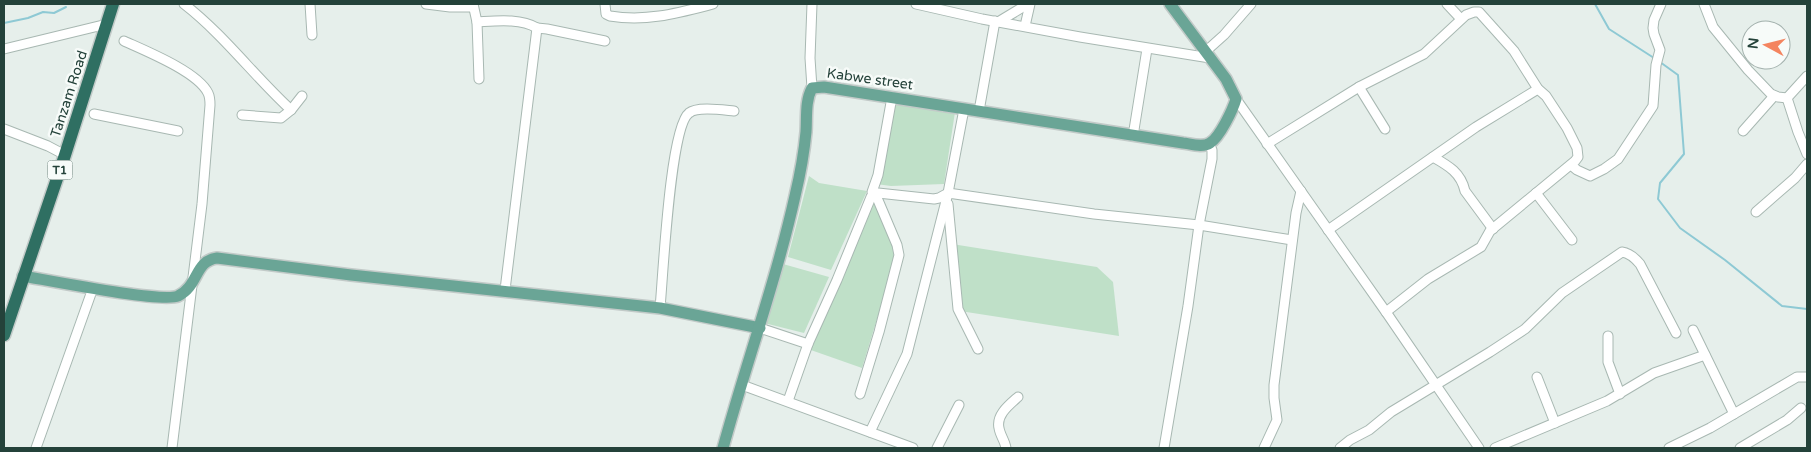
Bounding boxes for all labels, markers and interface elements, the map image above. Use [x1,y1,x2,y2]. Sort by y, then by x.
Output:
north arrow [1741,20,1791,70]
text: N [1744,37,1763,50]
street label: Tanzam Road [47,48,91,140]
street label: Kabwe street [826,65,915,94]
road number: T1 [48,160,72,180]

